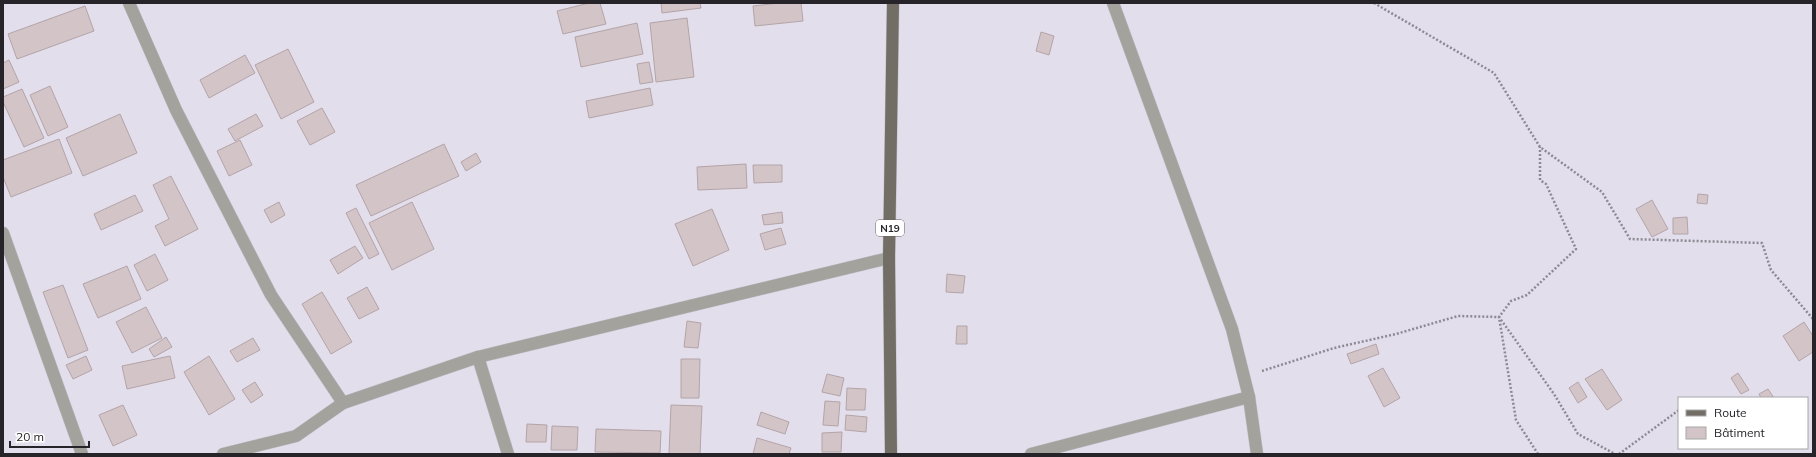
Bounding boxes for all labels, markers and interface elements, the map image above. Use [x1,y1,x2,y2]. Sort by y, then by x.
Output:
road number: N19 [876,220,904,236]
legend [1678,397,1808,449]
text: Route [1714,405,1747,420]
scale bar [10,423,89,449]
text: Bâtiment [1714,425,1765,440]
text: 20 m [16,429,44,444]

